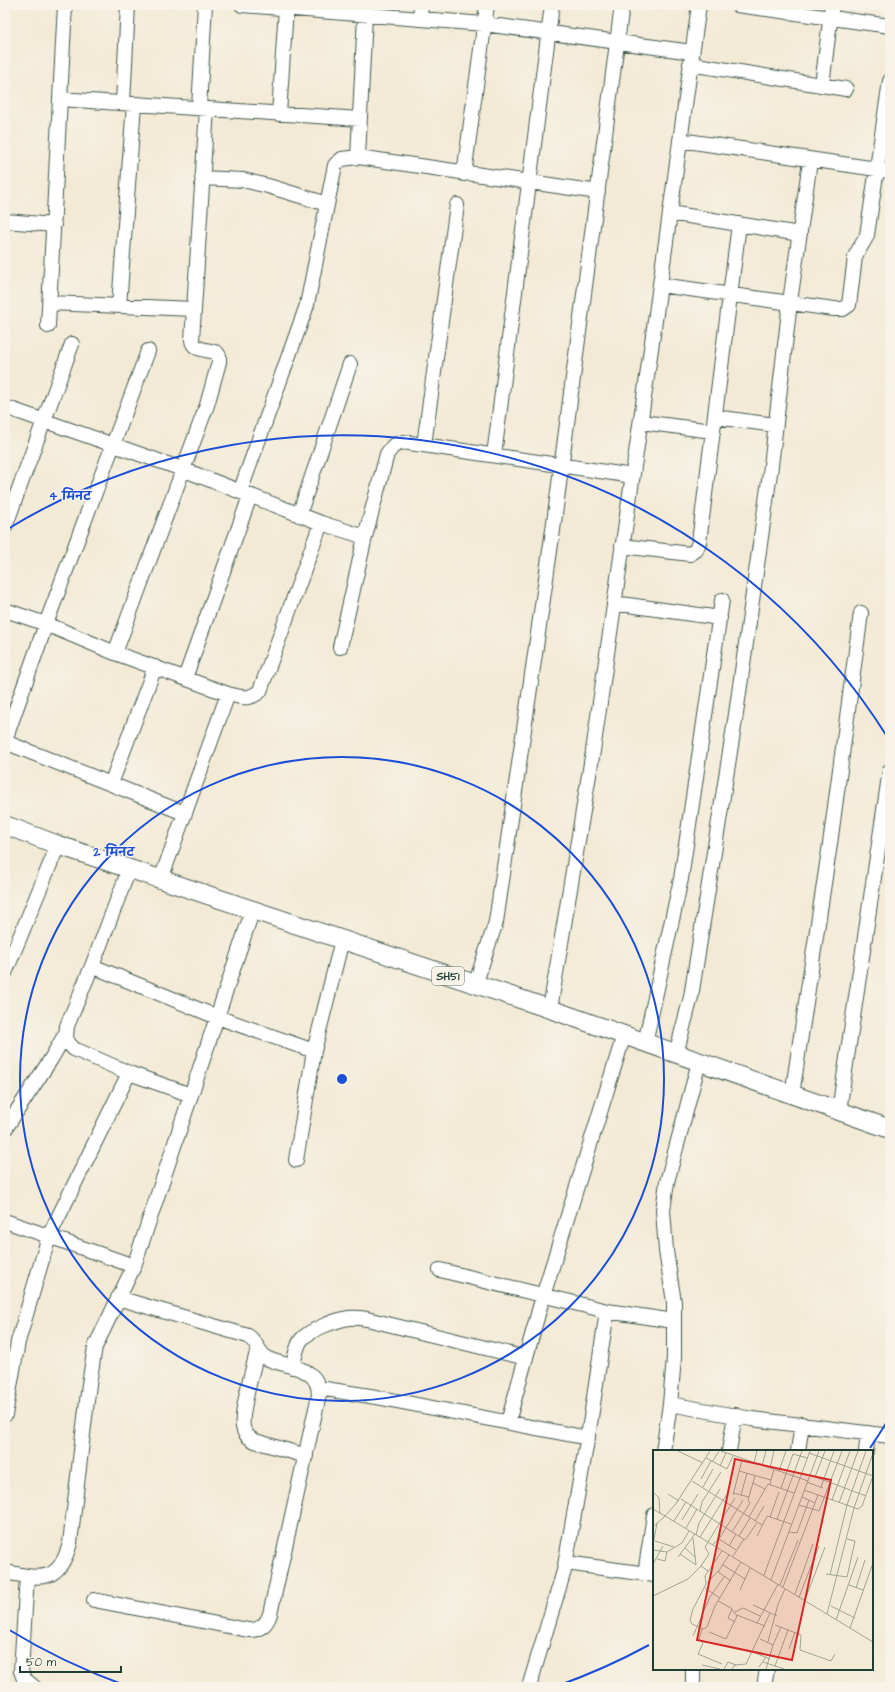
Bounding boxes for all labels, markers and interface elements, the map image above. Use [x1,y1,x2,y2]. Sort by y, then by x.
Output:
text: 4 मिनट [49,487,92,505]
text: 2 मिनट [93,843,136,861]
road number: SH51 [432,967,464,985]
centre of rings [335,1072,349,1086]
inset map [653,1450,873,1670]
scale bar [20,1648,121,1674]
text: 50 m [26,1654,57,1671]

